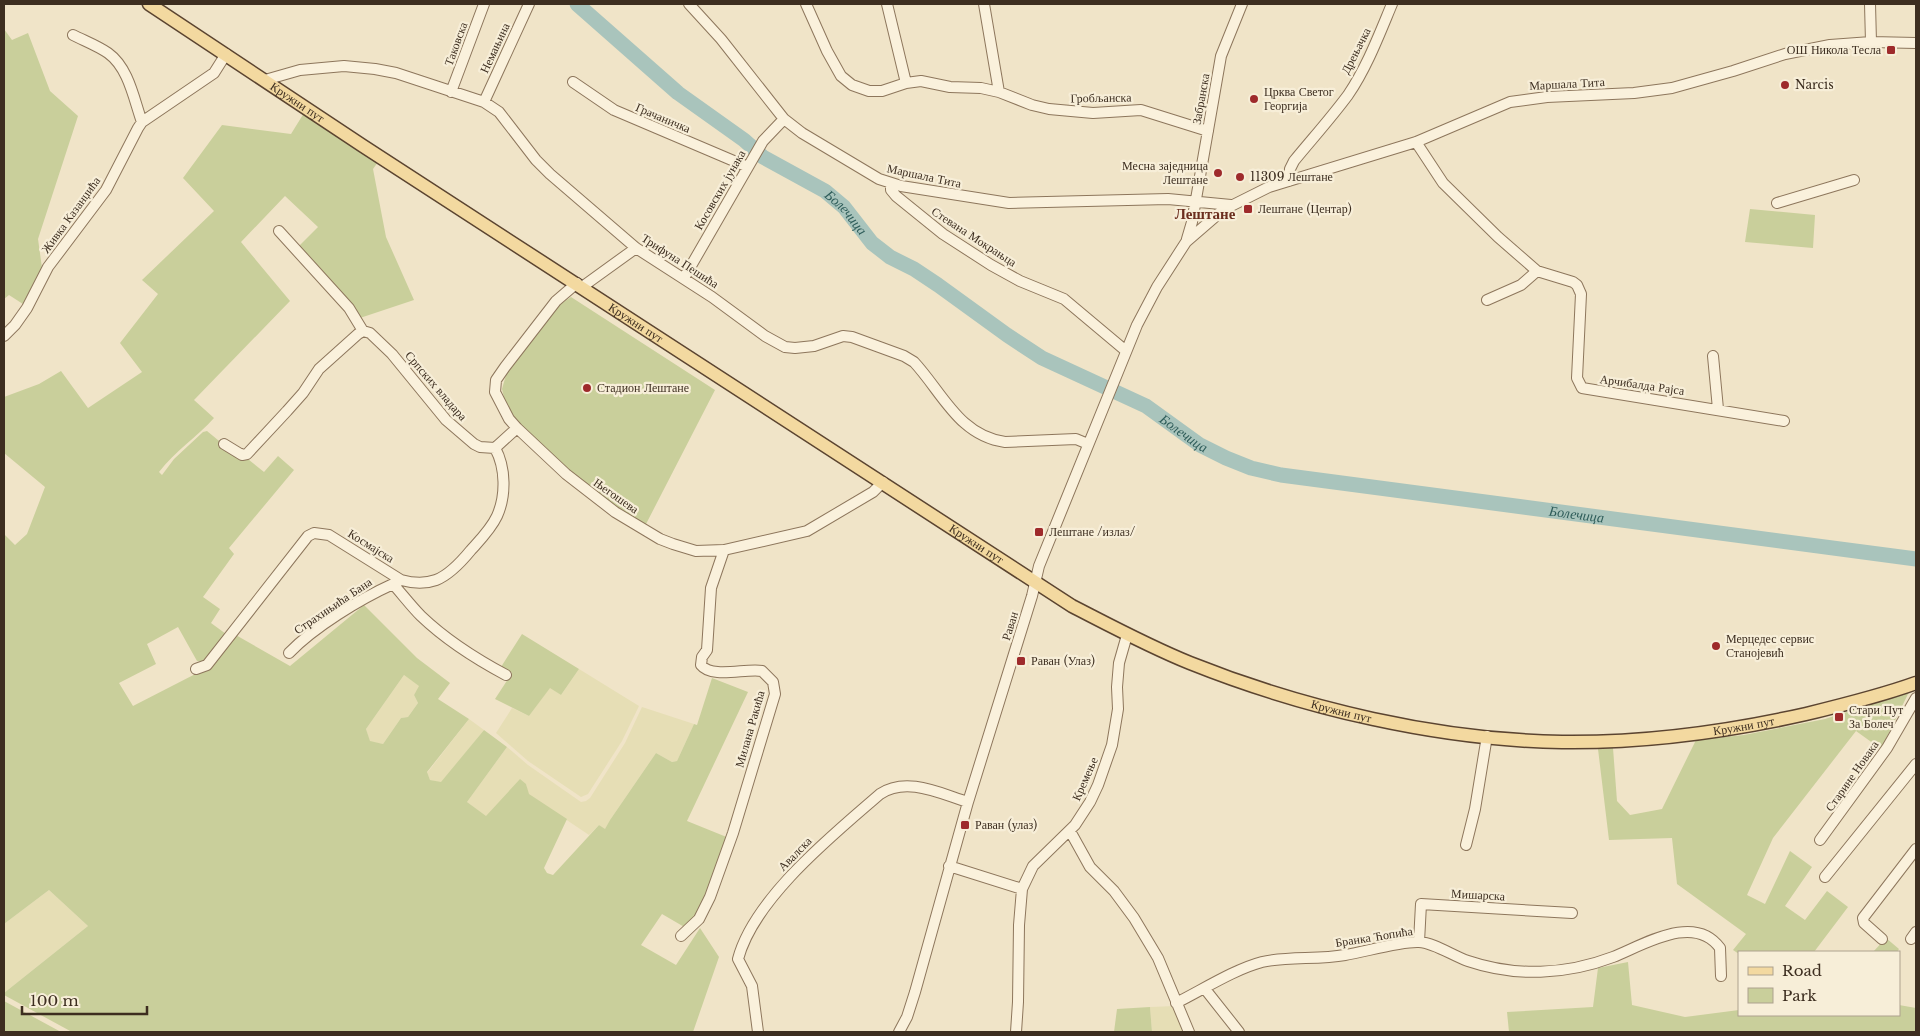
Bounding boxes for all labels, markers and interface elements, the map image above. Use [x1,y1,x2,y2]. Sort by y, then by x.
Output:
street label: Таковска [441,19,471,68]
street label: Немањина [476,20,513,75]
street label: Дрењачка [1338,24,1374,76]
place label: ОШ Никола Тесла [1787,42,1882,57]
marker: ОШ Никола Тесла [1885,44,1897,56]
street label: Забранска [1189,72,1212,126]
street label: Маршала Тита [1529,74,1606,93]
place label: Narcis [1795,77,1834,92]
street label: Кружни пут [268,79,328,126]
marker: Narcis [1779,79,1791,91]
place label: Црква Светог Георгија [1264,84,1334,113]
street label: Гробљанска [1070,89,1132,106]
marker: Црква Светог Георгија [1248,93,1260,105]
street label: Грачаничка [633,99,694,136]
street label: Косовских јунака [691,147,749,232]
place label: Месна заједница Лештане [1122,158,1209,187]
street label: Маршала Тита [886,160,963,191]
marker: Месна заједница Лештане [1212,167,1224,179]
place label: 11309 Лештане [1250,169,1333,184]
marker: 11309 Лештане [1234,171,1246,183]
street label: Живка Казанџића [38,173,104,256]
water label: Болечица [820,185,871,239]
place label: Лештане (Центар) [1258,201,1352,216]
street label: Стевана Мокрањца [929,203,1020,270]
marker: Лештане (Центар) [1242,203,1254,215]
district label: Лештане [1175,204,1236,223]
street label: Трифуна Пешића [639,230,722,291]
street label: Кружни пут [606,299,667,346]
street label: Српских владара [402,348,471,424]
street label: Арчибалда Рајса [1599,371,1686,398]
place label: Стадион Лештане [597,380,689,395]
marker: Стадион Лештане [581,382,593,394]
water label: Болечица [1155,409,1211,456]
street label: Његошева [591,475,642,517]
water label: Болечица [1547,501,1605,527]
street label: Кружни пут [947,520,1007,567]
place label: Лештане /излаз/ [1049,524,1136,539]
street label: Космајска [345,526,398,566]
marker: Лештане /излаз/ [1033,526,1045,538]
street label: Страхињића Бана [291,574,375,637]
street label: Раван [998,609,1021,642]
place label: Мерцедес сервис Станојевић [1726,631,1814,660]
marker: Мерцедес сервис Станојевић [1710,640,1722,652]
place label: Раван (Улаз) [1031,653,1095,668]
marker: Раван (Улаз) [1015,655,1027,667]
street label: Милана Ракића [731,688,768,769]
street label: Кружни пут [1309,696,1374,726]
place label: Стари Пут За Болеч [1849,702,1904,731]
marker: Стари Пут За Болеч [1833,711,1845,723]
street label: Кружни пут [1712,713,1776,738]
street label: Старине Новака [1822,737,1882,814]
street label: Кремење [1068,755,1101,803]
place label: Раван (улаз) [975,817,1037,832]
marker: Раван (улаз) [959,819,971,831]
street label: Авалска [775,833,815,874]
street label: Мишарска [1451,886,1506,903]
street label: Бранка Ћопића [1334,923,1414,950]
legend [1738,951,1900,1016]
text: Road [1782,961,1822,980]
scale bar [22,984,148,1016]
text: Park [1782,986,1818,1005]
text: 100 m [30,991,79,1010]

